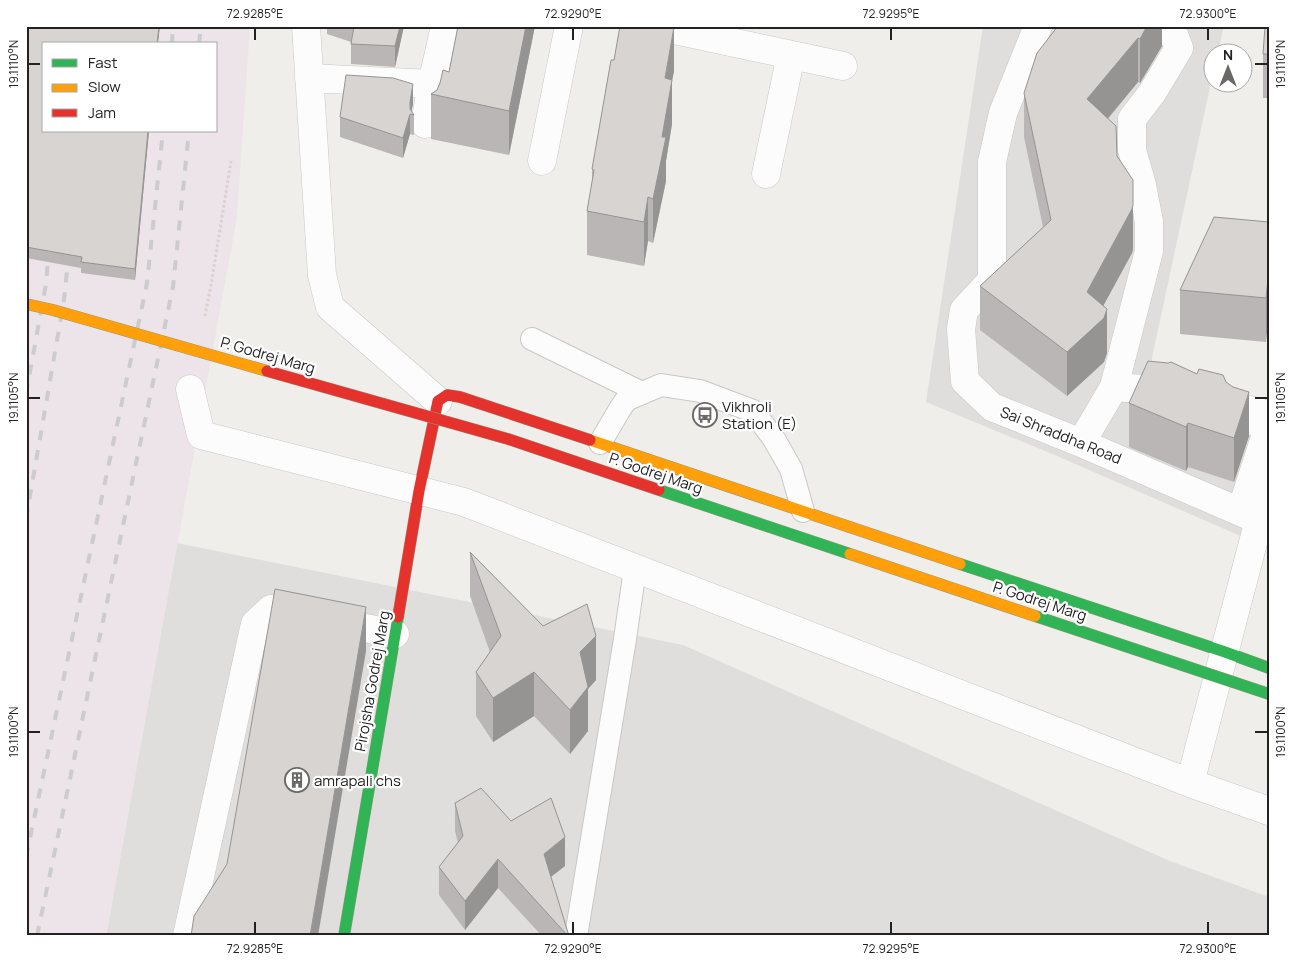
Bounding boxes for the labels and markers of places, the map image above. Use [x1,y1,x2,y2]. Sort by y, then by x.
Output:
place label: Vikhroli Station (E) [722,396,797,434]
bus stop icon: Vikhroli Station (E) [692,402,718,428]
building icon: amrapali chs [284,767,310,793]
place label: amrapali chs [314,770,401,791]

